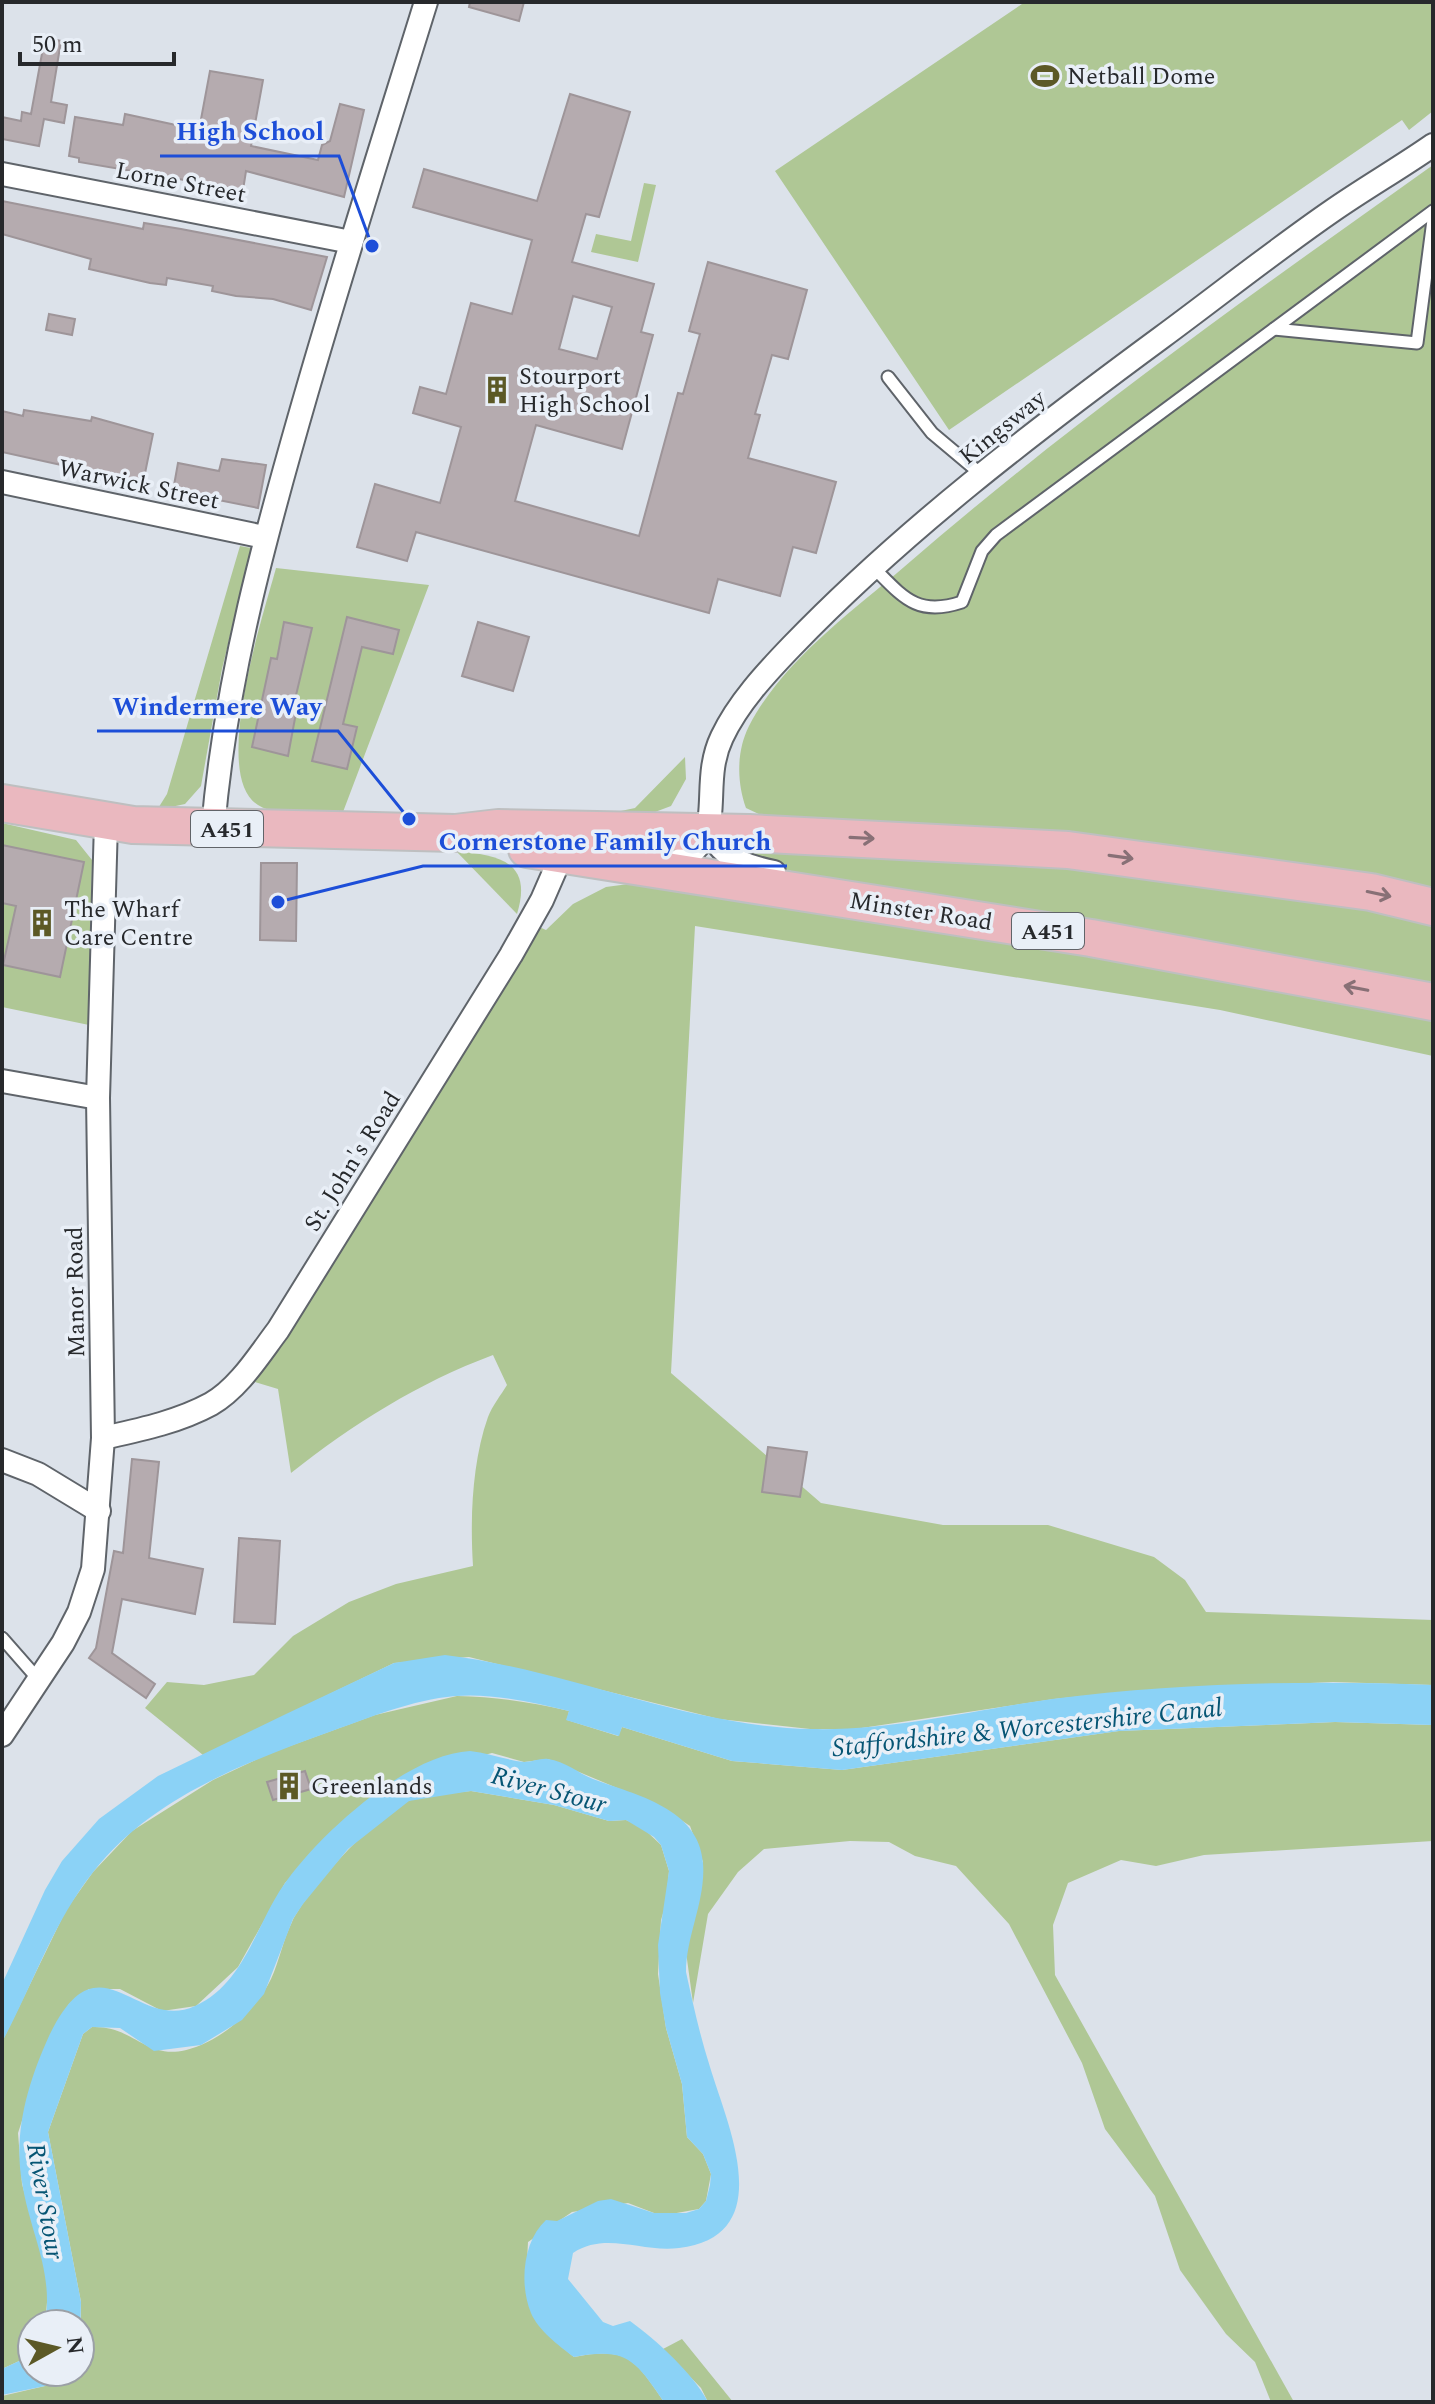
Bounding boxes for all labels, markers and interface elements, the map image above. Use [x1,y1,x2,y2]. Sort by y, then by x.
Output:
scale bar [20,16,174,66]
text: 50 m [32,27,83,63]
place label: Netball Dome [1067,59,1215,95]
sports icon: Netball Dome [1030,61,1060,91]
callout: High School [160,106,339,156]
text: High School [176,112,324,152]
street label: Lorne Street [112,153,249,213]
place label: Stourport High School [519,359,651,423]
building icon: Stourport High School [482,375,512,405]
street label: Kingsway [951,381,1055,474]
street label: Warwick Street [55,450,223,520]
callout: Windermere Way [97,681,338,731]
text: Windermere Way [112,687,323,727]
road number: A451 [191,811,263,847]
callout: Cornerstone Family Church [423,816,787,866]
text: Cornerstone Family Church [439,822,771,862]
one-way arrow [848,831,875,846]
one-way arrow [1108,850,1133,865]
street label: Minster Road [847,883,995,941]
one-way arrow [1365,887,1391,902]
place label: The Wharf Care Centre [64,892,193,956]
building icon: The Wharf Care Centre [27,908,57,938]
road number: A451 [1012,913,1084,949]
one-way arrow [1344,979,1370,994]
street label: St. John's Road [295,1084,410,1239]
street label: Manor Road [57,1226,95,1358]
water label: Staffordshire & Worcestershire Canal [830,1688,1225,1768]
water label: River Stour [487,1755,612,1825]
place label: Greenlands [311,1769,433,1805]
building icon: Greenlands [274,1771,304,1801]
water label: River Stour [15,2140,75,2264]
north arrow [16,2308,96,2388]
text: N [57,2334,92,2357]

